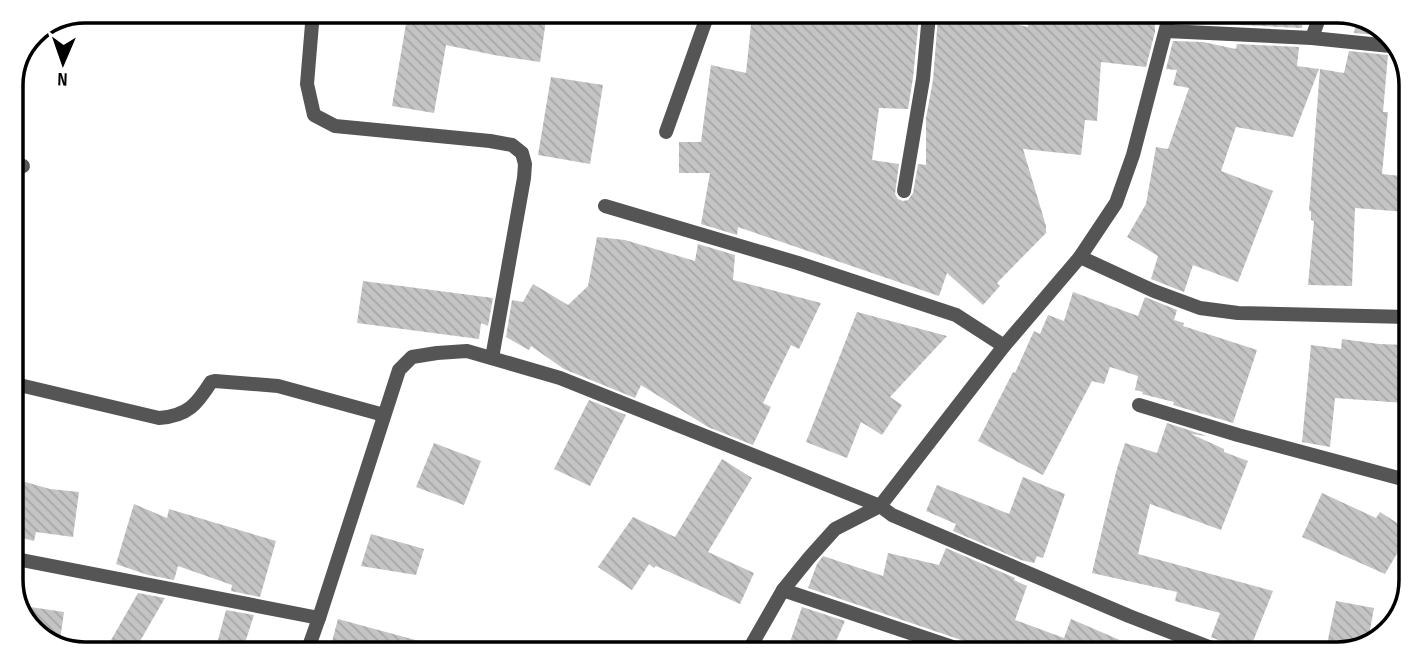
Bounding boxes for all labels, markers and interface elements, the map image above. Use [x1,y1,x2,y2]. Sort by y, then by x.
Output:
north arrow [28,28,98,98]
text: N [57,67,68,90]

